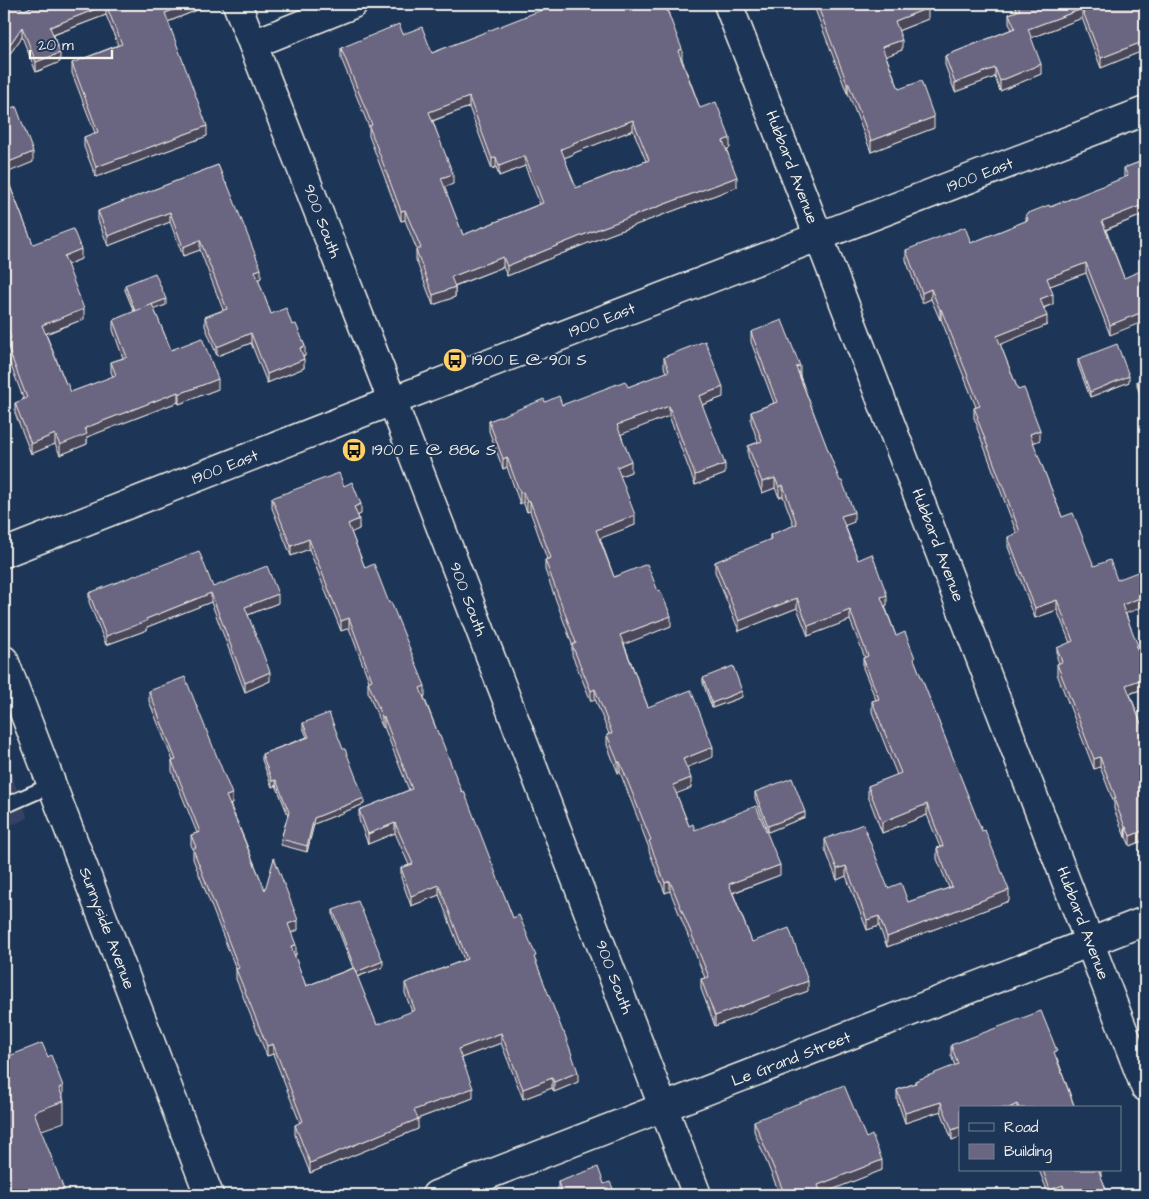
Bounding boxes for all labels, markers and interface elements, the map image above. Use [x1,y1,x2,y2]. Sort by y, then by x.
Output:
scale bar [30,28,112,60]
text: 20 m [38,35,74,56]
street label: Hubbard Avenue [760,107,824,227]
street label: 1900 East [943,152,1017,198]
street label: 900 South [298,181,346,261]
street label: 1900 East [565,297,639,343]
bus stop icon: 1900 E @ 901 S [442,347,468,373]
place label: 1900 E @ 901 S [472,349,587,371]
bus stop icon: 1900 E @ 886 S [341,437,367,463]
place label: 1900 E @ 886 S [372,439,496,461]
street label: 1900 East [188,444,262,490]
street label: Hubbard Avenue [906,485,970,605]
street label: 900 South [444,559,492,639]
street label: Hubbard Avenue [1051,863,1115,983]
street label: Sunnyside Avenue [73,864,140,993]
street label: 900 South [590,937,638,1017]
street label: Le Grand Street [728,1026,854,1092]
legend [959,1106,1122,1172]
text: Road [1004,1117,1039,1138]
text: Building [1004,1141,1052,1163]

